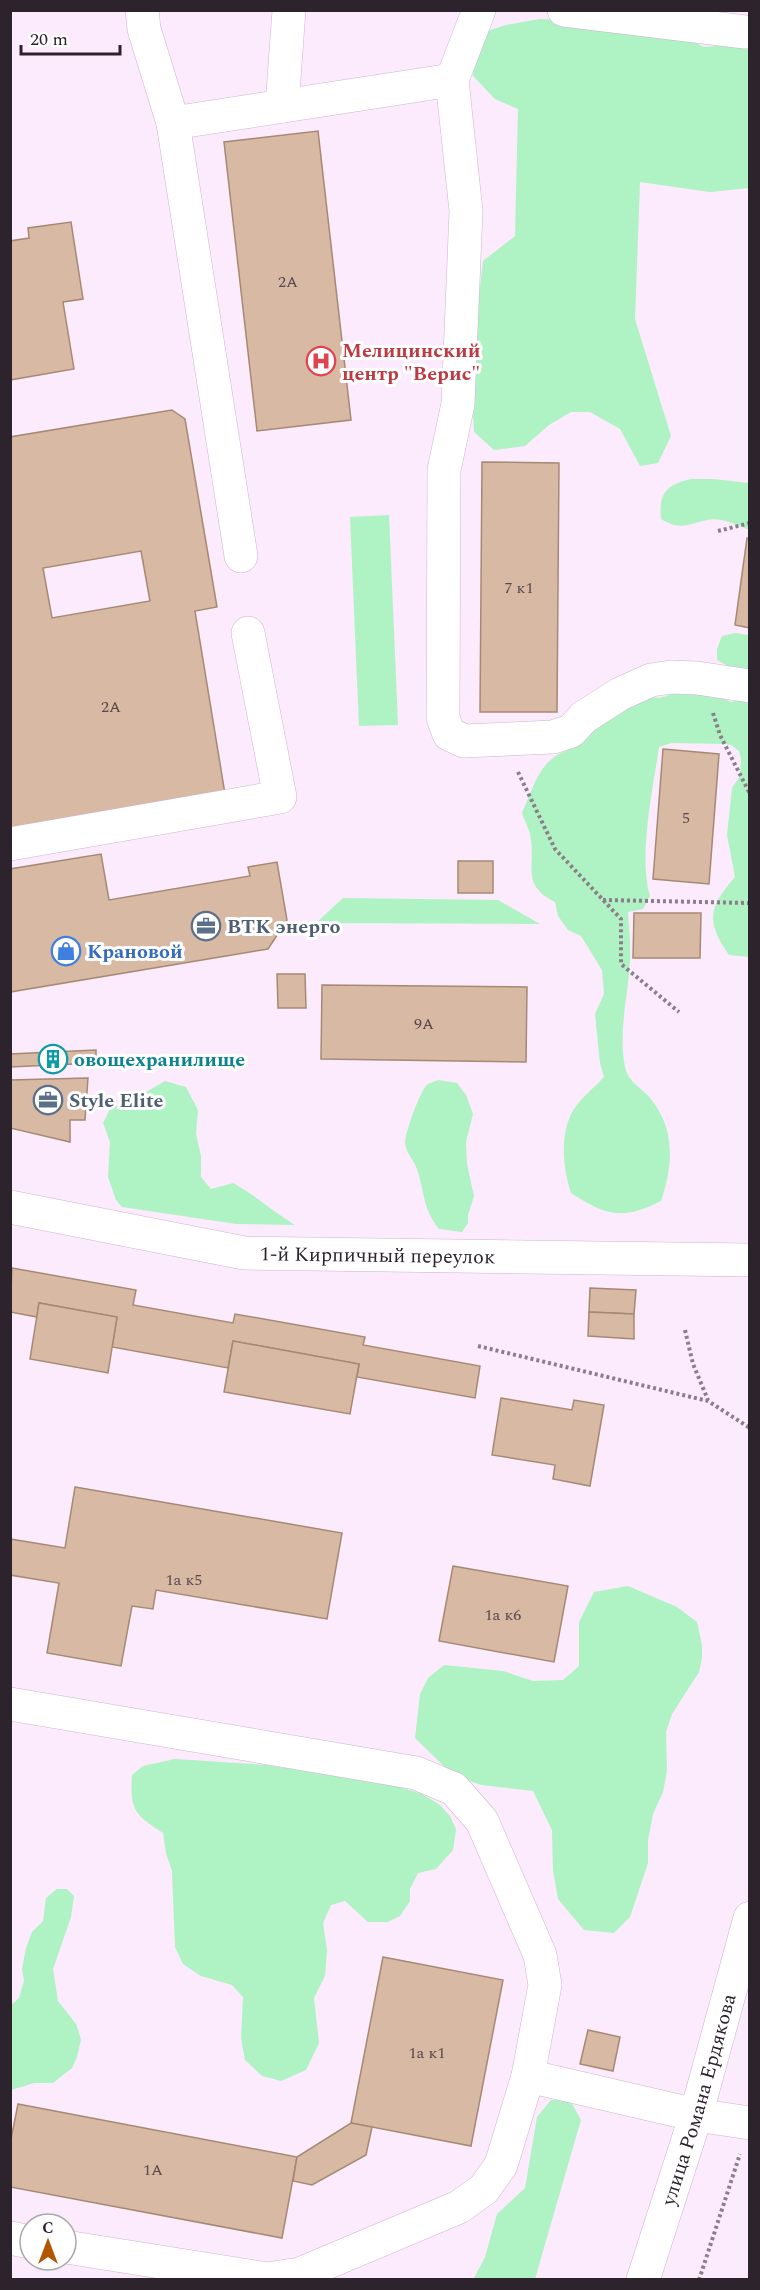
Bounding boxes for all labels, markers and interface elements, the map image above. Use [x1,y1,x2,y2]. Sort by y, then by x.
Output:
scale bar [21,18,120,56]
text: 20 m [30,26,68,53]
house number: 2А [278,270,298,294]
place label: Мелицинский центр "Верис" [342,336,481,389]
hospital icon: Мелицинский центр "Верис" [305,345,337,377]
house number: 7 к1 [505,576,533,600]
house number: 2А [101,695,121,719]
house number: 5 [682,806,690,830]
office icon: ВТК энерго [190,910,222,942]
place label: ВТК энерго [227,912,340,942]
shop icon: Крановой [50,935,82,967]
place label: Крановой [87,937,183,967]
house number: 9А [414,1012,434,1036]
building icon: овощехранилище [37,1043,69,1075]
place label: овощехранилище [74,1045,245,1075]
office icon: Style Elite [32,1084,64,1116]
place label: Style Elite [69,1086,164,1116]
street label: 1-й Кирпичный переулок [260,1239,495,1272]
house number: 1а к5 [166,1568,202,1592]
house number: 1а к6 [485,1603,521,1627]
street label: улица Романа Ердякова [654,1990,745,2211]
house number: 1а к1 [409,2041,445,2065]
house number: 1А [143,2158,163,2182]
north arrow [18,2212,78,2272]
text: С [42,2216,54,2240]

